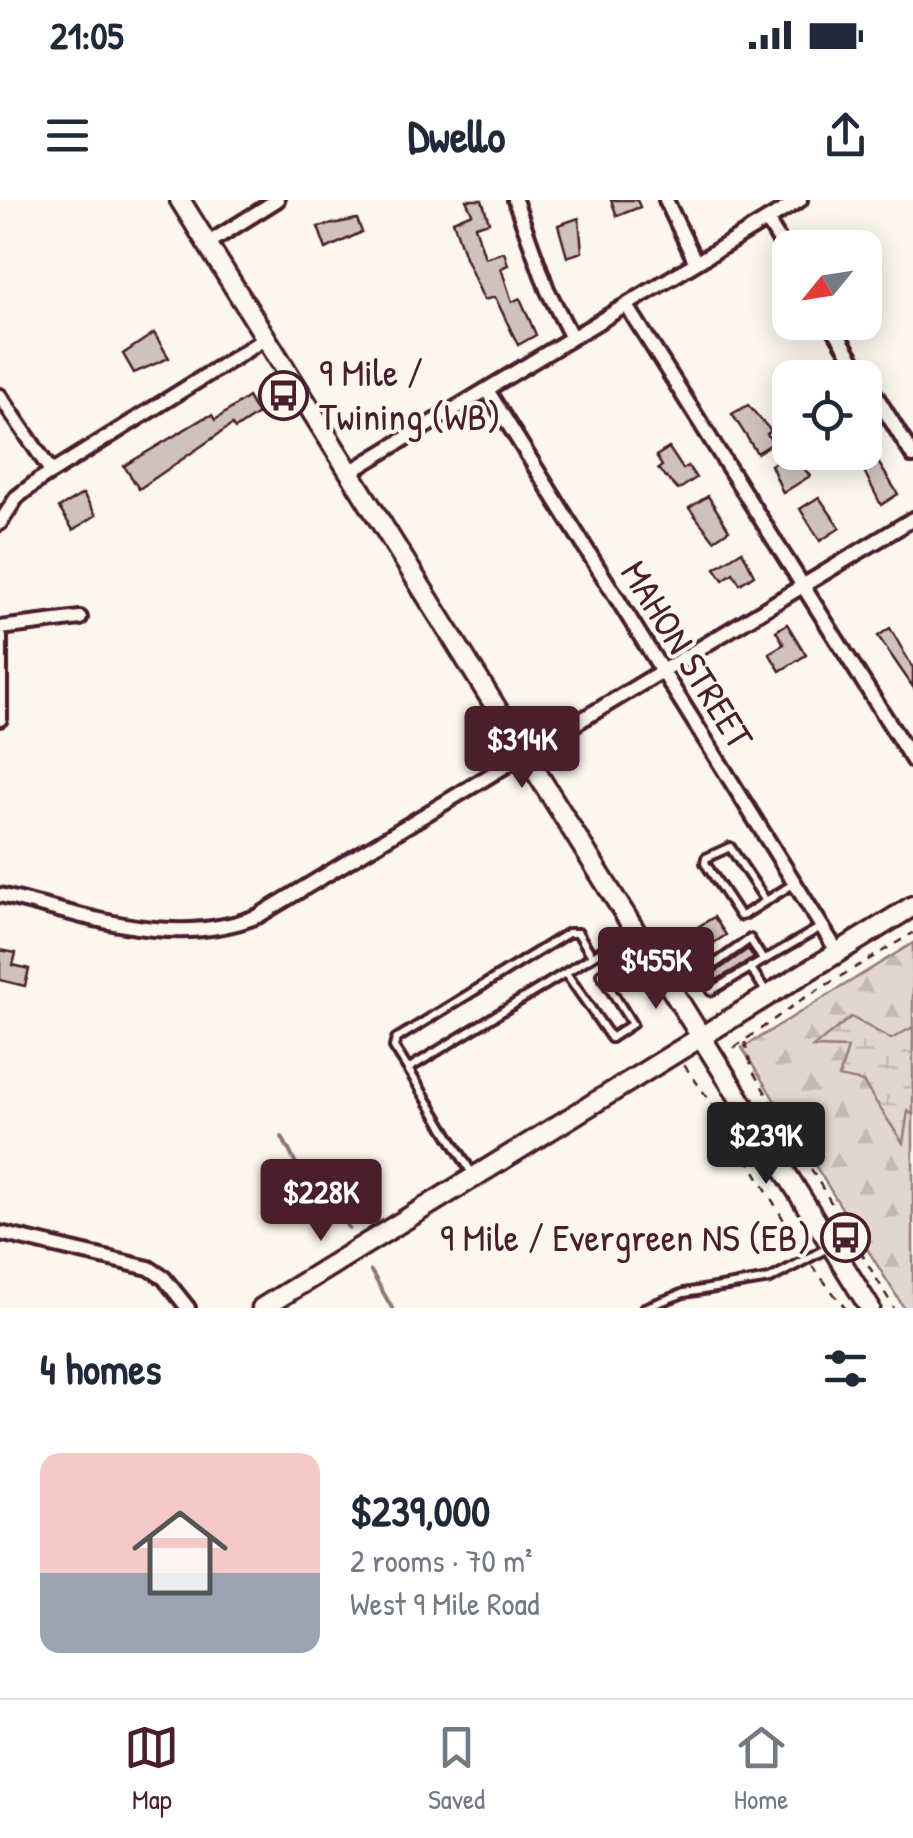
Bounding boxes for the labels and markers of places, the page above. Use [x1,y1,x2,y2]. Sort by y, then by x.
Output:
place label: 9 Mile / Twining (WB) [319,346,501,442]
bus stop icon: 9 Mile / Twining (WB) [258,369,310,421]
pin: $314K [452,706,592,791]
pin: $455K [586,927,726,1012]
pin: $239K [696,1102,836,1187]
pin: $228K [251,1159,391,1244]
place label: 9 Mile / Evergreen NS (EB) [440,1211,811,1263]
bus stop icon: 9 Mile / Evergreen NS (EB) [820,1212,872,1264]

